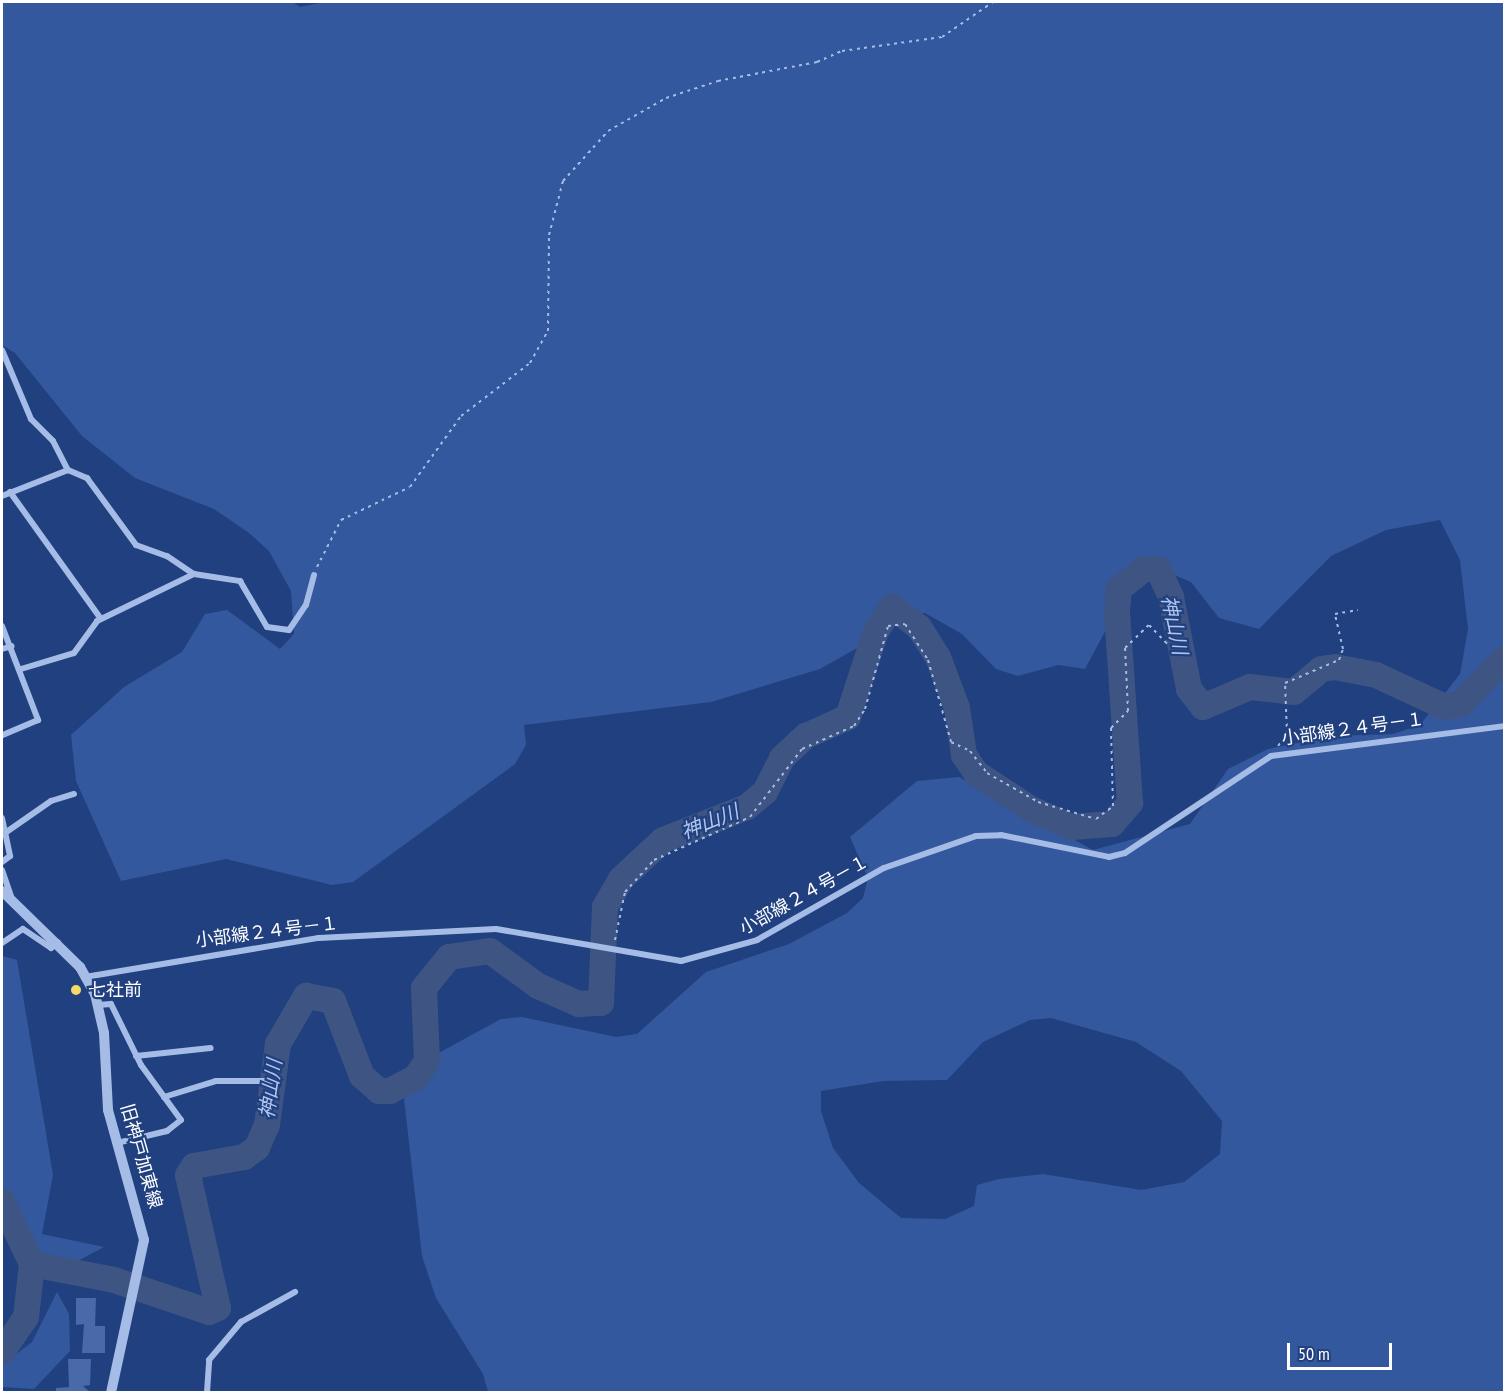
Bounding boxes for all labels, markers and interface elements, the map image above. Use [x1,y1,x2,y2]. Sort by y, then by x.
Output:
water label: 神山川 [1156,593,1192,657]
street label: 小部線２４号－１ [1280,708,1426,750]
water label: 神山川 [678,800,742,844]
street label: 小部線２４号－１ [736,851,872,939]
street label: 小部線２４号－１ [194,913,340,951]
place label: 七社前 [88,979,142,1001]
marker: 七社前 [69,983,83,997]
water label: 神山川 [255,1058,287,1120]
street label: 旧神戸加東線 [116,1101,166,1211]
scale bar [1290,1331,1395,1369]
text: 50 m [1298,1342,1330,1365]

